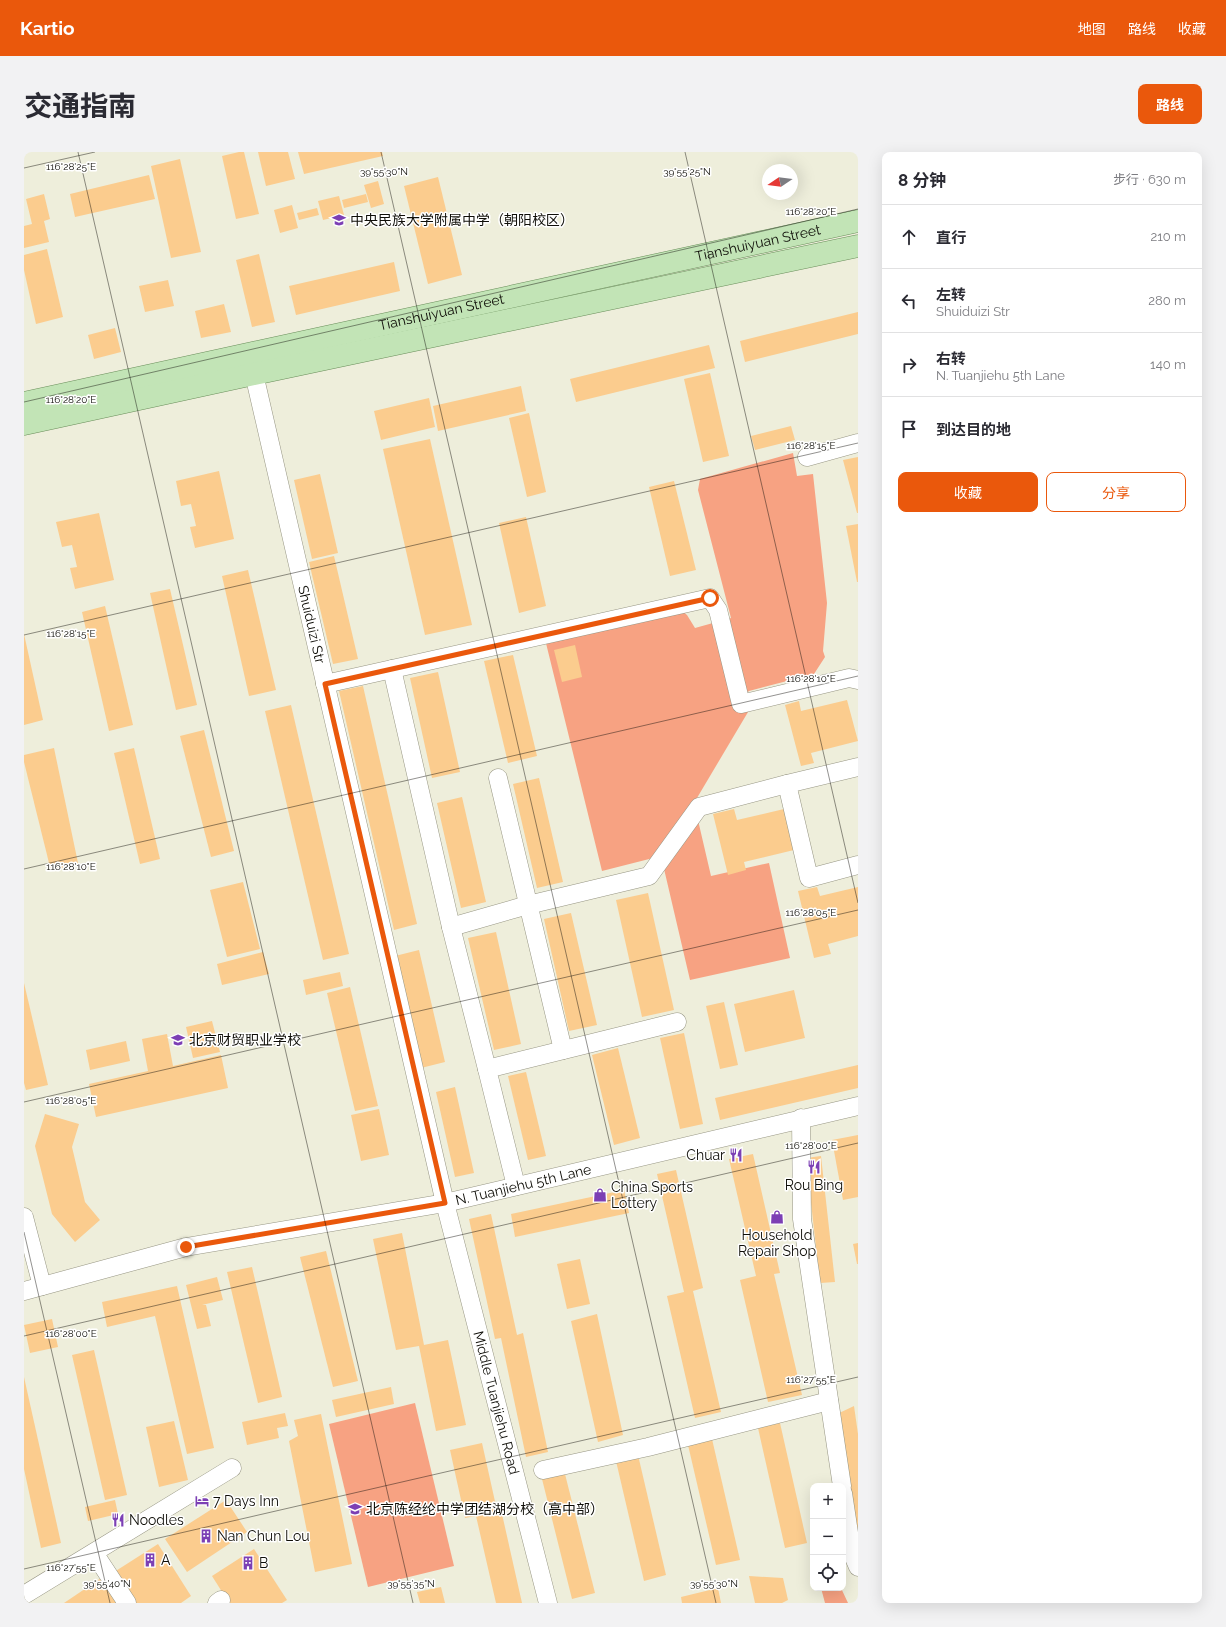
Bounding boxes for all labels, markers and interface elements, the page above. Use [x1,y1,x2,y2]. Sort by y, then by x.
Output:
text: Kartio [20,17,75,39]
text: 地图 [1078,21,1106,37]
text: 路线 [1128,21,1156,37]
text: 收藏 [1178,21,1206,37]
button: 路线 [1138,84,1202,124]
text: 交通指南 [24,90,136,123]
text: 116°28'25"E [46,161,96,172]
north arrow [762,164,798,200]
text: 39°55'30"N [360,166,408,177]
text: 39°55'25"N [663,166,711,177]
text: 8 分钟 [898,170,946,190]
text: 步行 · 630 m [1113,172,1186,187]
text: 116°28'20"E [786,206,836,217]
school or university icon: 中央民族大学附属中学（朝阳校区） [331,212,347,228]
place label: 中央民族大学附属中学（朝阳校区） [350,212,574,228]
street label: Tianshuiyuan Street [694,221,822,264]
icon: ahead [898,226,920,248]
text: 直行 [936,229,966,247]
text: 210 m [1150,229,1186,244]
text: 左转 [936,286,966,304]
street label: Tianshuiyuan Street [377,290,506,333]
icon: left [898,290,920,312]
text: 280 m [1148,293,1186,308]
text: Shuiduizi Str [936,304,1010,319]
text: 右转 [936,350,966,368]
icon: right [898,354,920,376]
text: 140 m [1150,357,1186,372]
text: N. Tuanjiehu 5th Lane [936,368,1065,383]
text: 116°28'20"E [46,394,96,405]
icon: arrive [898,418,920,440]
text: 到达目的地 [936,421,1011,439]
text: 116°28'15"E [786,440,836,451]
button: 收藏 [898,472,1038,512]
button: 分享 [1046,472,1186,512]
street label: Shuiduizi Str [295,584,328,665]
route start [701,589,719,607]
text: 116°28'15"E [46,628,96,639]
text: 116°28'10"E [786,673,836,684]
text: 116°28'10"E [46,861,96,872]
text: 116°28'05"E [786,907,836,918]
school or university icon: 北京财贸职业学校 [170,1032,186,1048]
place label: 北京财贸职业学校 [189,1032,301,1048]
text: 116°28'05"E [46,1095,96,1106]
text: 116°28'00"E [785,1140,837,1151]
place label: Chuar [686,1147,725,1163]
restaurant icon: Chuar [728,1147,744,1163]
restaurant icon: Rou Bing [806,1159,822,1175]
street label: N. Tuanjiehu 5th Lane [454,1161,593,1208]
place label: Rou Bing [785,1177,843,1193]
place label: China Sports Lottery [611,1179,693,1211]
shop icon: China Sports Lottery [592,1187,608,1203]
shop icon: Household Repair Shop [769,1209,785,1225]
place label: Household Repair Shop [738,1227,816,1259]
route end [177,1238,195,1256]
text: 116°28'00"E [45,1328,97,1339]
street label: Middle Tuanjiehu Road [470,1329,523,1476]
text: 116°27'55"E [786,1374,836,1385]
map controls [810,1483,846,1591]
button: + [810,1483,846,1519]
hotel icon: 7 Days Inn [194,1493,210,1509]
place label: 7 Days Inn [213,1493,279,1509]
school or university icon: 北京陈经纶中学团结湖分校（高中部） [347,1501,363,1517]
place label: 北京陈经纶中学团结湖分校（高中部） [366,1501,604,1517]
restaurant icon: Noodles [110,1512,126,1528]
place label: Noodles [129,1512,184,1528]
button: − [810,1519,846,1555]
building icon: Nan Chun Lou [198,1528,214,1544]
place label: Nan Chun Lou [217,1528,310,1544]
building icon: A [142,1552,158,1568]
place label: A [161,1552,171,1568]
building icon: B [240,1555,256,1571]
place label: B [259,1555,268,1571]
button: locate [810,1555,846,1591]
text: 116°27'55"E [46,1562,96,1573]
text: 39°55'40"N [83,1578,131,1589]
text: 39°55'35"N [387,1578,435,1589]
text: 39°55'30"N [690,1578,738,1589]

